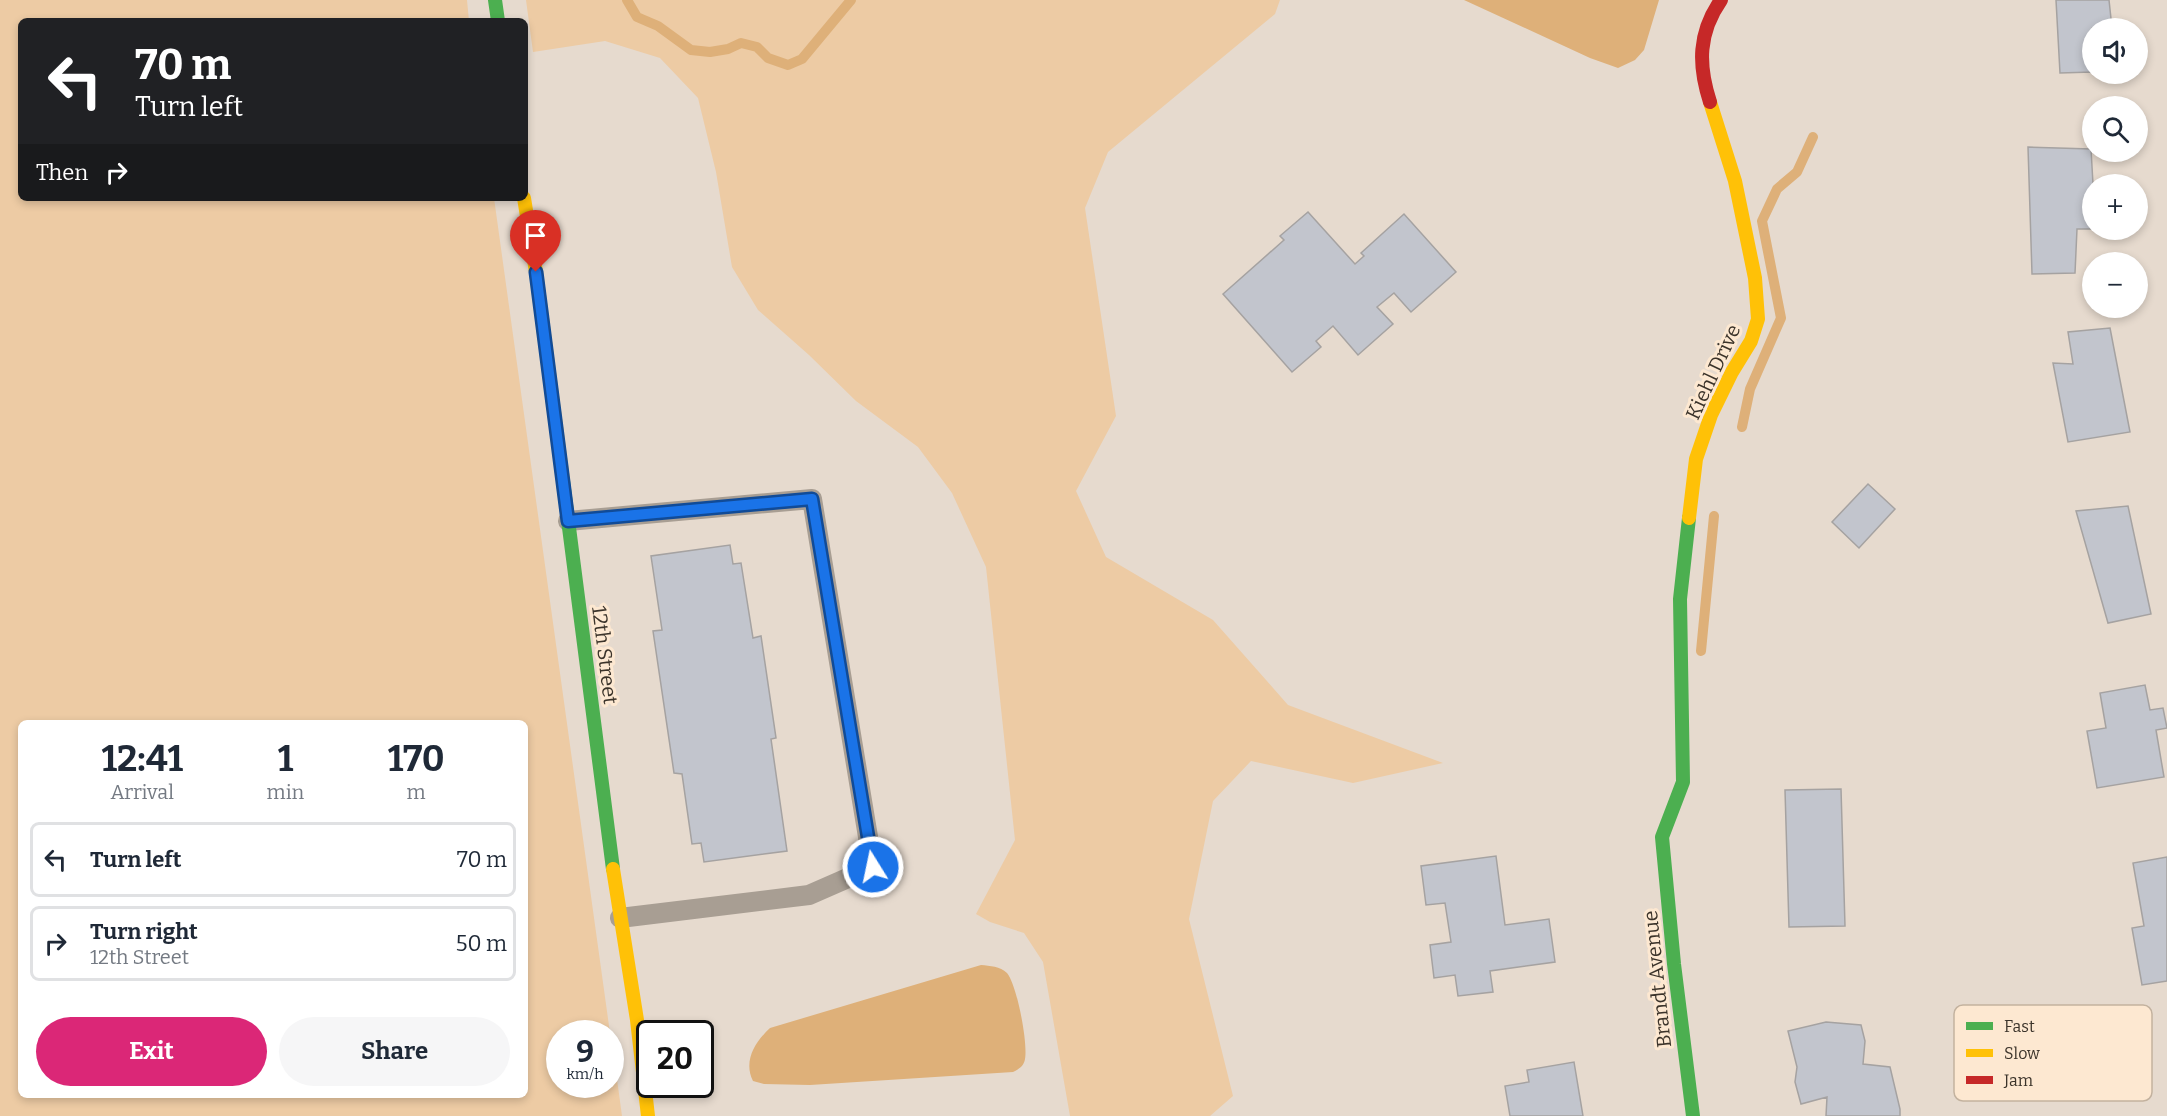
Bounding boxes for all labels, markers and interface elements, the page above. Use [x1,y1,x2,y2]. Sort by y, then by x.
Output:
map controls [2082,18,2148,318]
button: sound [2082,18,2148,84]
text: 70 m [135,40,231,90]
icon: left [36,42,114,120]
text: Turn left [135,91,243,123]
button: search [2082,96,2148,162]
icon: right [100,156,133,189]
text: Then [36,159,88,186]
button: + [2082,174,2148,240]
pin [510,210,561,272]
icon: arrive [519,219,552,252]
button: − [2082,252,2148,318]
street label: Kiehl Drive [1681,321,1745,423]
street label: 12th Street [587,604,623,706]
text: 12:41 [101,737,183,781]
text: 1 [278,737,293,781]
text: 170 [388,737,445,781]
text: Arrival [111,780,174,804]
text: min [267,780,304,804]
text: m [407,780,426,804]
position arrow [841,835,905,899]
icon: left [39,843,72,876]
text: Turn left [90,846,182,873]
text: 70 m [457,846,507,873]
street label: Brandt Avenue [1638,909,1676,1049]
text: Turn right [90,918,198,945]
icon: right [39,927,72,960]
text: 50 m [456,930,507,957]
text: 12th Street [90,945,189,969]
legend [1954,1005,2152,1101]
button: Exit [36,1017,267,1086]
button: Share [279,1017,510,1086]
text: Fast [2004,1017,2035,1036]
speed limit sign: 20 [636,1020,714,1098]
text: 9 [576,1034,594,1070]
text: Slow [2004,1044,2040,1063]
text: km/h [566,1065,604,1083]
text: Jam [2003,1071,2033,1090]

